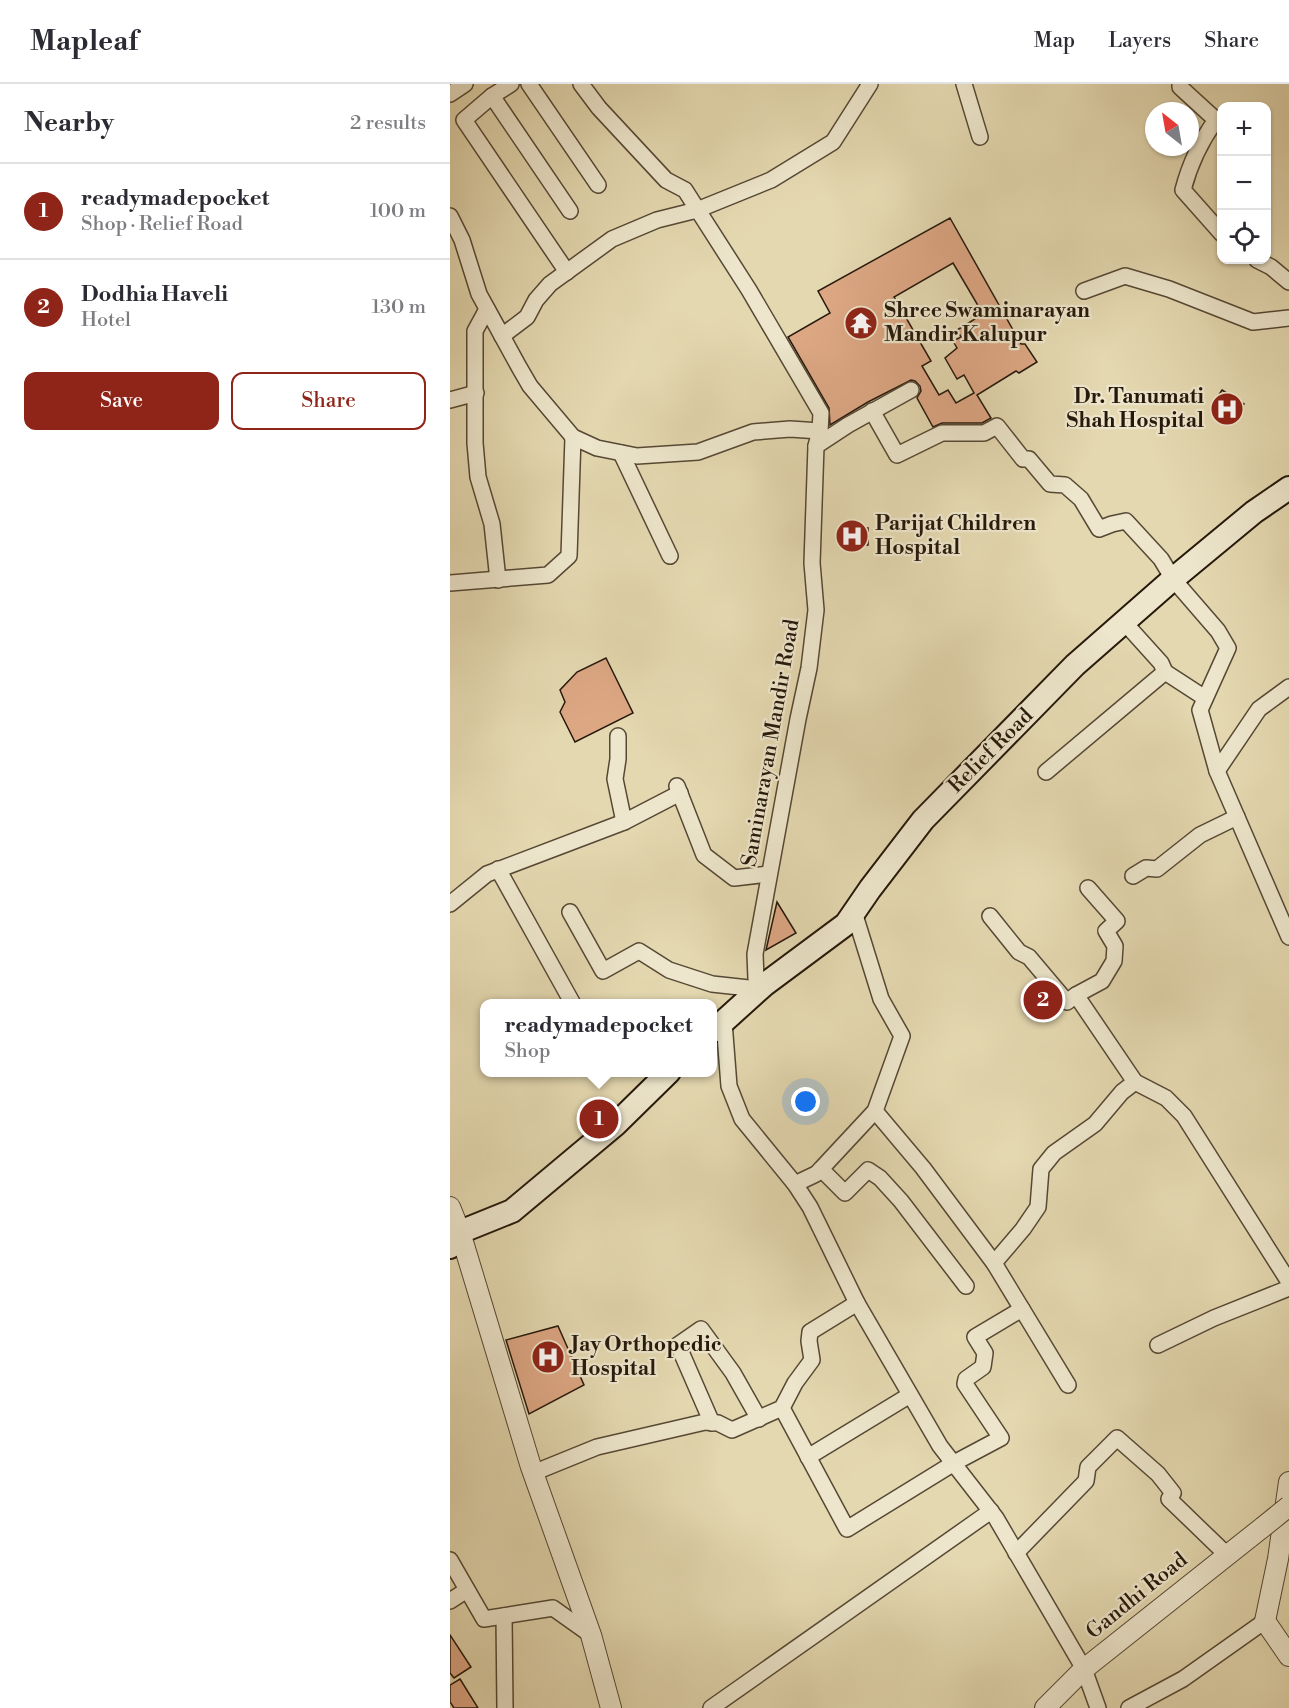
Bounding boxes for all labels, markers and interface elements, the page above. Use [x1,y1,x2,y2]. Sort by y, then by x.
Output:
text: Mapleaf [30,24,138,59]
text: Map [1034,28,1075,54]
text: Layers [1108,28,1171,54]
text: Share [1204,28,1259,54]
north arrow [1145,102,1199,156]
map controls [1217,102,1271,264]
button: + [1217,102,1271,156]
text: Nearby [24,107,114,139]
text: 2 results [350,111,426,136]
button: − [1217,156,1271,210]
text: readymadepocket [81,185,269,212]
text: 1 [39,199,48,224]
text: 100 m [370,199,426,224]
button: locate [1217,210,1271,264]
text: Shop · Relief Road [81,212,243,237]
text: Dodhia Haveli [81,281,228,308]
text: 2 [37,295,50,320]
text: 130 m [371,295,426,320]
place label: Shree Swaminarayan Mandir Kalupur [884,298,1090,348]
temple icon: Shree Swaminarayan Mandir Kalupur [843,305,879,341]
text: Hotel [81,308,131,333]
button: Save [24,372,219,430]
button: Share [231,372,426,430]
place label: Dr. Tanumati Shah Hospital [1066,384,1204,434]
hospital icon: Dr. Tanumati Shah Hospital [1209,391,1245,427]
place label: Parijat Children Hospital [875,511,1036,561]
hospital icon: Parijat Children Hospital [834,518,870,554]
street label: Saminarayan Mandir Road [736,617,806,869]
street label: Relief Road [943,703,1039,799]
pin: 2 [1024,978,1062,1022]
popup [480,999,717,1077]
text: readymadepocket [504,1012,693,1039]
text: Shop [504,1039,551,1064]
your location [791,1087,820,1116]
pin: 1 [580,1096,618,1142]
place label: Jay Orthopedic Hospital [568,1332,722,1382]
hospital icon: Jay Orthopedic Hospital [530,1339,566,1375]
street label: Gandhi Road [1081,1547,1193,1645]

